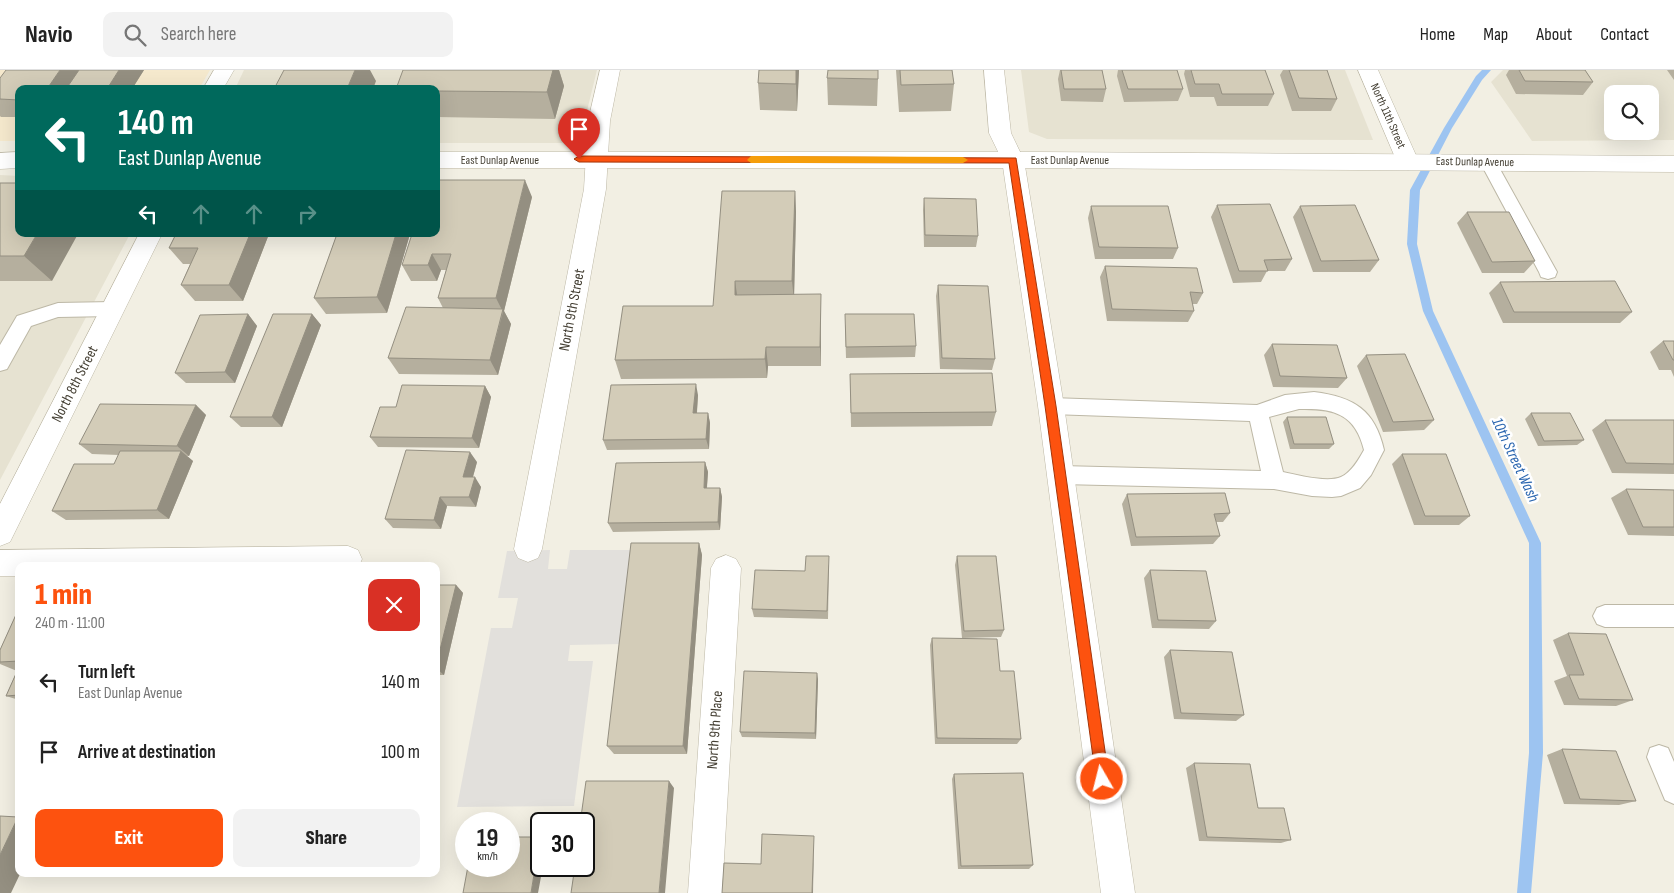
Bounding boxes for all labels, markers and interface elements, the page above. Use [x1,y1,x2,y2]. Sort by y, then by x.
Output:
search box [103,12,453,57]
text: Navio [25,20,73,49]
icon: search [121,21,149,49]
text: Search here [161,23,236,46]
text: Home [1420,24,1455,45]
text: Map [1483,24,1508,45]
text: About [1536,24,1572,45]
text: Contact [1600,24,1649,45]
street label: North 11th Street [1367,81,1409,151]
map controls [1604,85,1659,140]
button: search [1604,85,1659,140]
text: 140 m [118,102,194,145]
icon: left [35,105,100,170]
pin [558,108,600,159]
icon: arrive [565,115,593,143]
text: East Dunlap Avenue [118,145,262,172]
street label: East Dunlap Avenue [461,153,539,168]
street label: East Dunlap Avenue [1031,153,1109,168]
street label: East Dunlap Avenue [1436,154,1514,170]
icon: left [134,200,162,228]
icon: ahead [187,200,215,228]
icon: ahead [240,200,268,228]
icon: right [293,200,321,228]
street label: North 9th Street [555,267,589,353]
street label: North 8th Street [48,342,103,425]
water label: 10th Street Wash [1487,415,1543,505]
text: 1 min [35,577,92,613]
button: close [368,579,420,631]
text: 240 m · 11:00 [35,614,105,633]
text: Turn left [78,661,135,684]
icon: left [35,668,63,696]
text: 140 m [382,671,420,694]
text: East Dunlap Avenue [78,684,183,703]
street label: North 9th Place [703,690,727,770]
icon: arrive [35,738,63,766]
text: Arrive at destination [78,741,216,764]
text: 100 m [381,741,420,764]
position arrow [1075,752,1127,804]
button: Exit [35,809,223,867]
button: Share [233,809,420,867]
speed limit sign: 30 [530,812,595,877]
text: 19 [477,823,498,854]
text: km/h [477,849,498,864]

